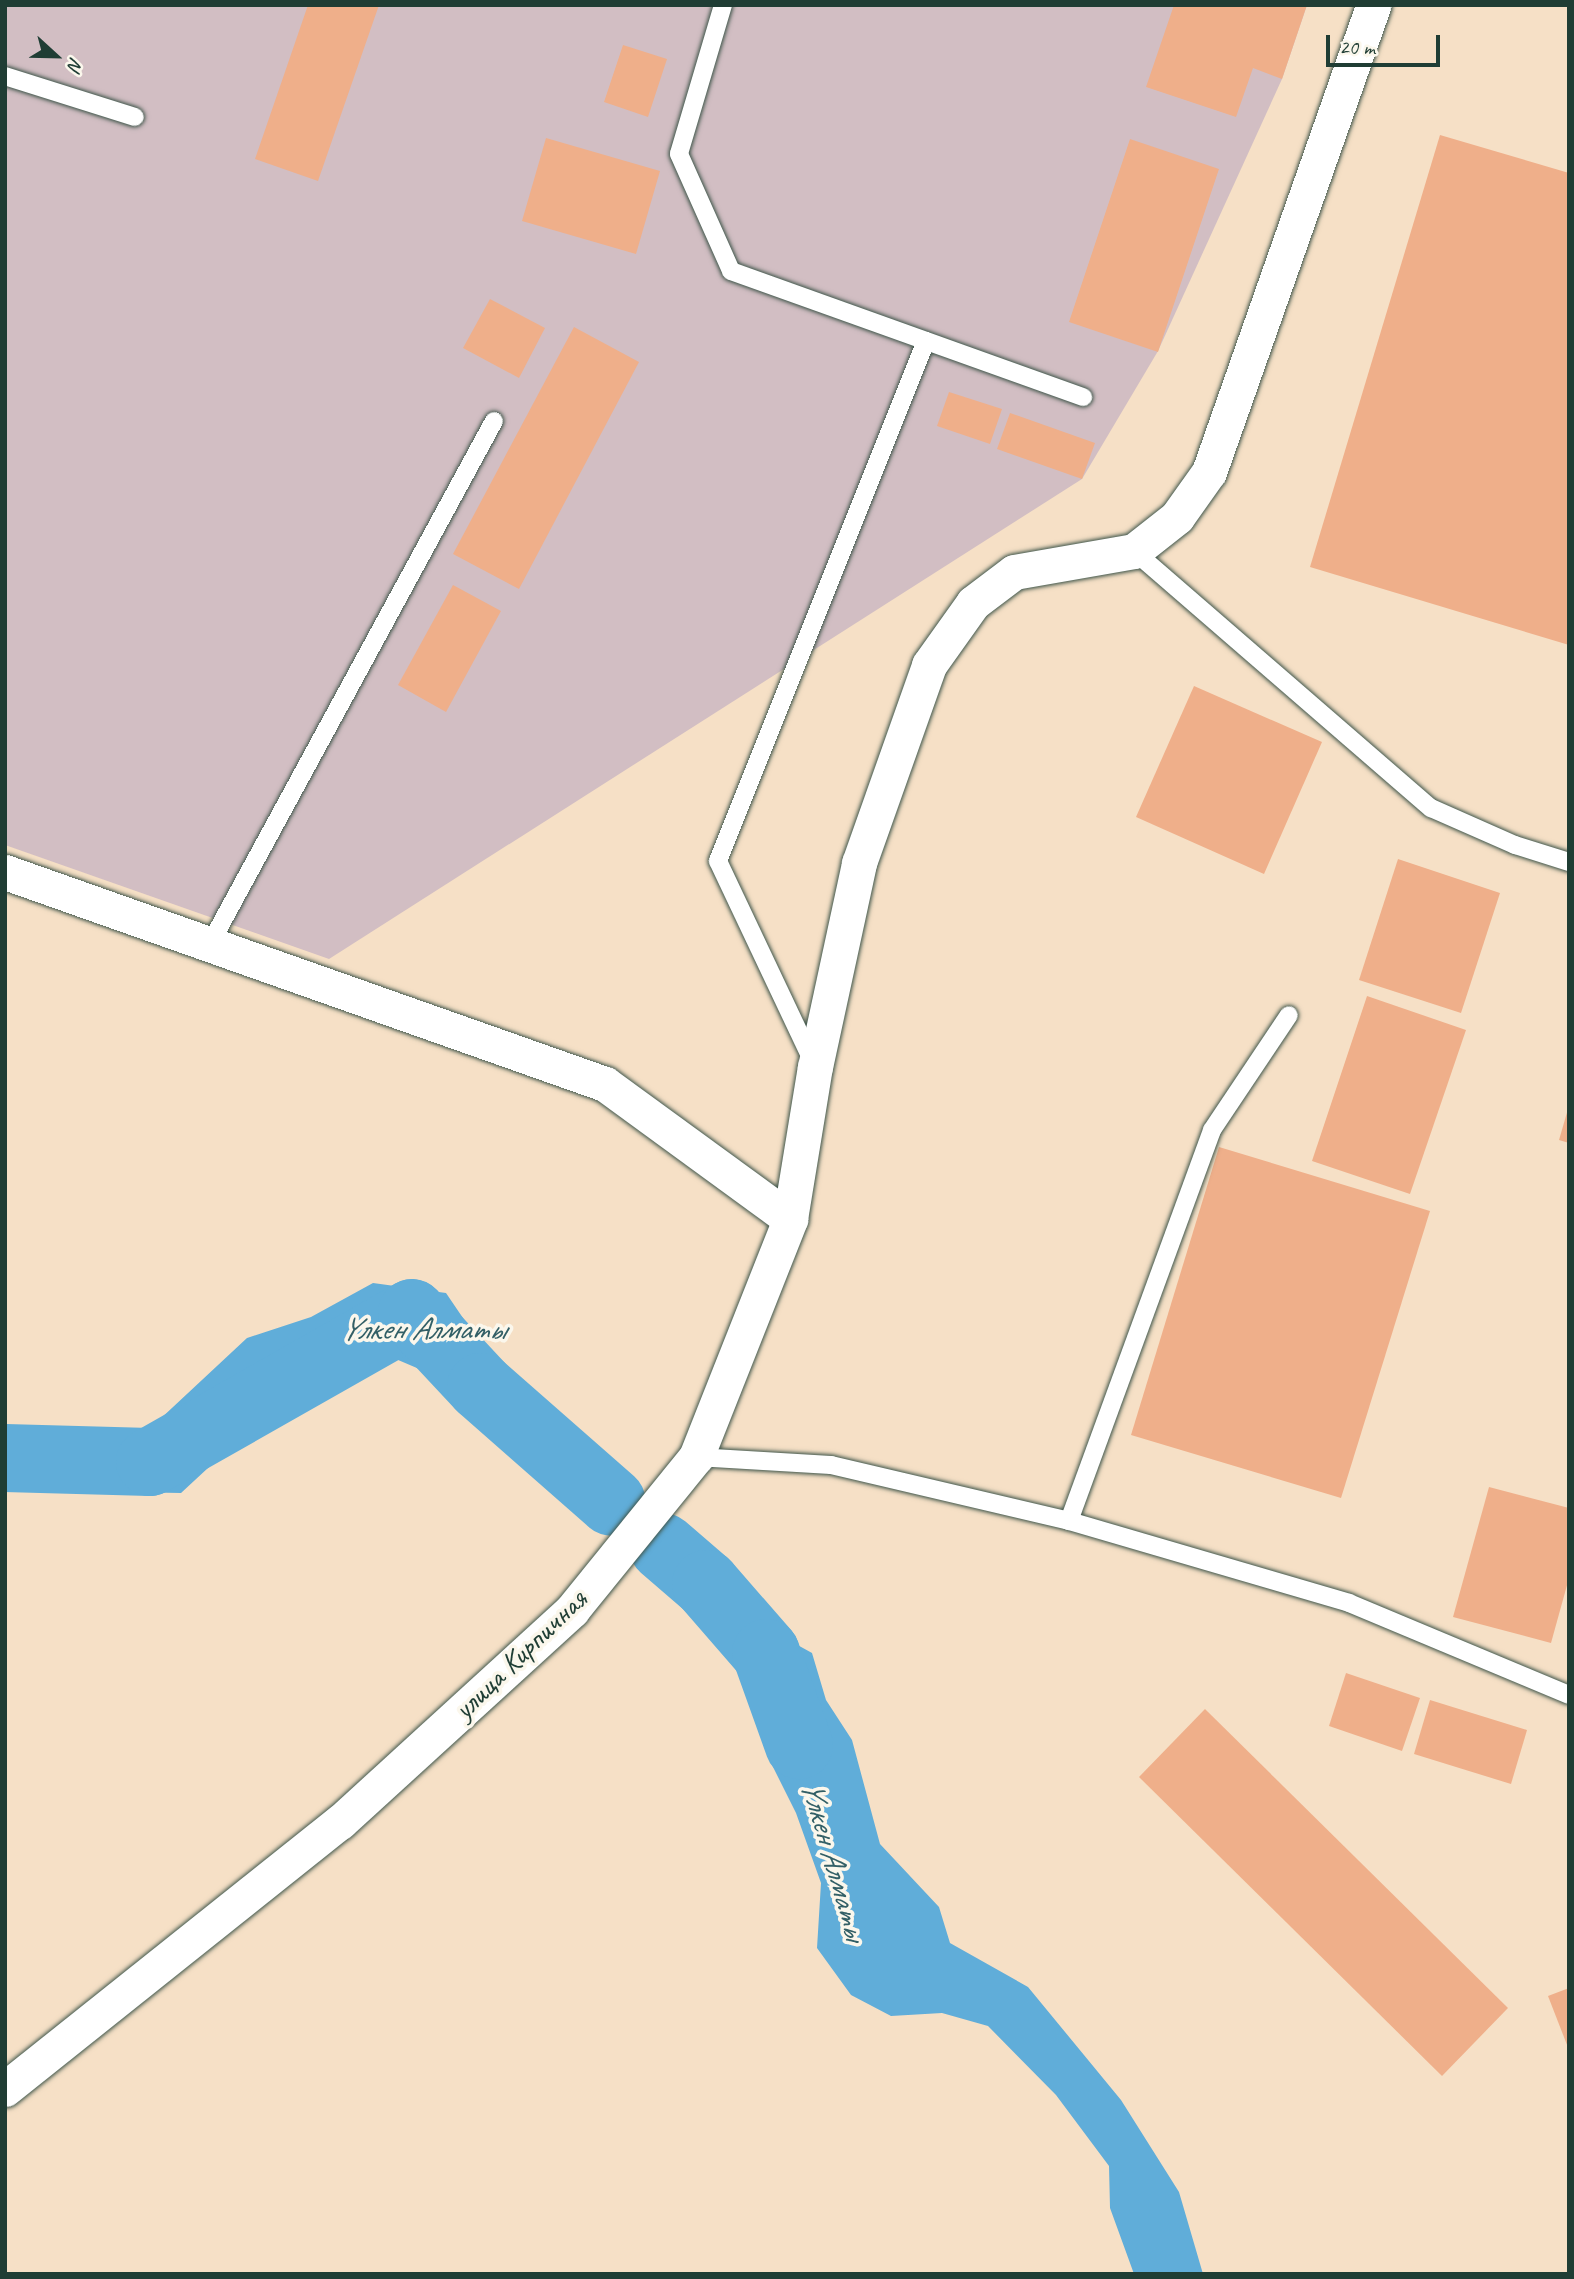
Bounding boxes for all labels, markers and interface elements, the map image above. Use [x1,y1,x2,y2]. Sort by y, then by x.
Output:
north arrow [21,21,91,91]
scale bar [1329,21,1443,65]
text: 20 m [1339,34,1375,60]
text: N [62,54,89,74]
water label: Үлкен Алматы [340,1310,506,1348]
street label: улица Кирпичная [446,1581,594,1727]
water label: Үлкен Алматы [792,1775,874,1945]

